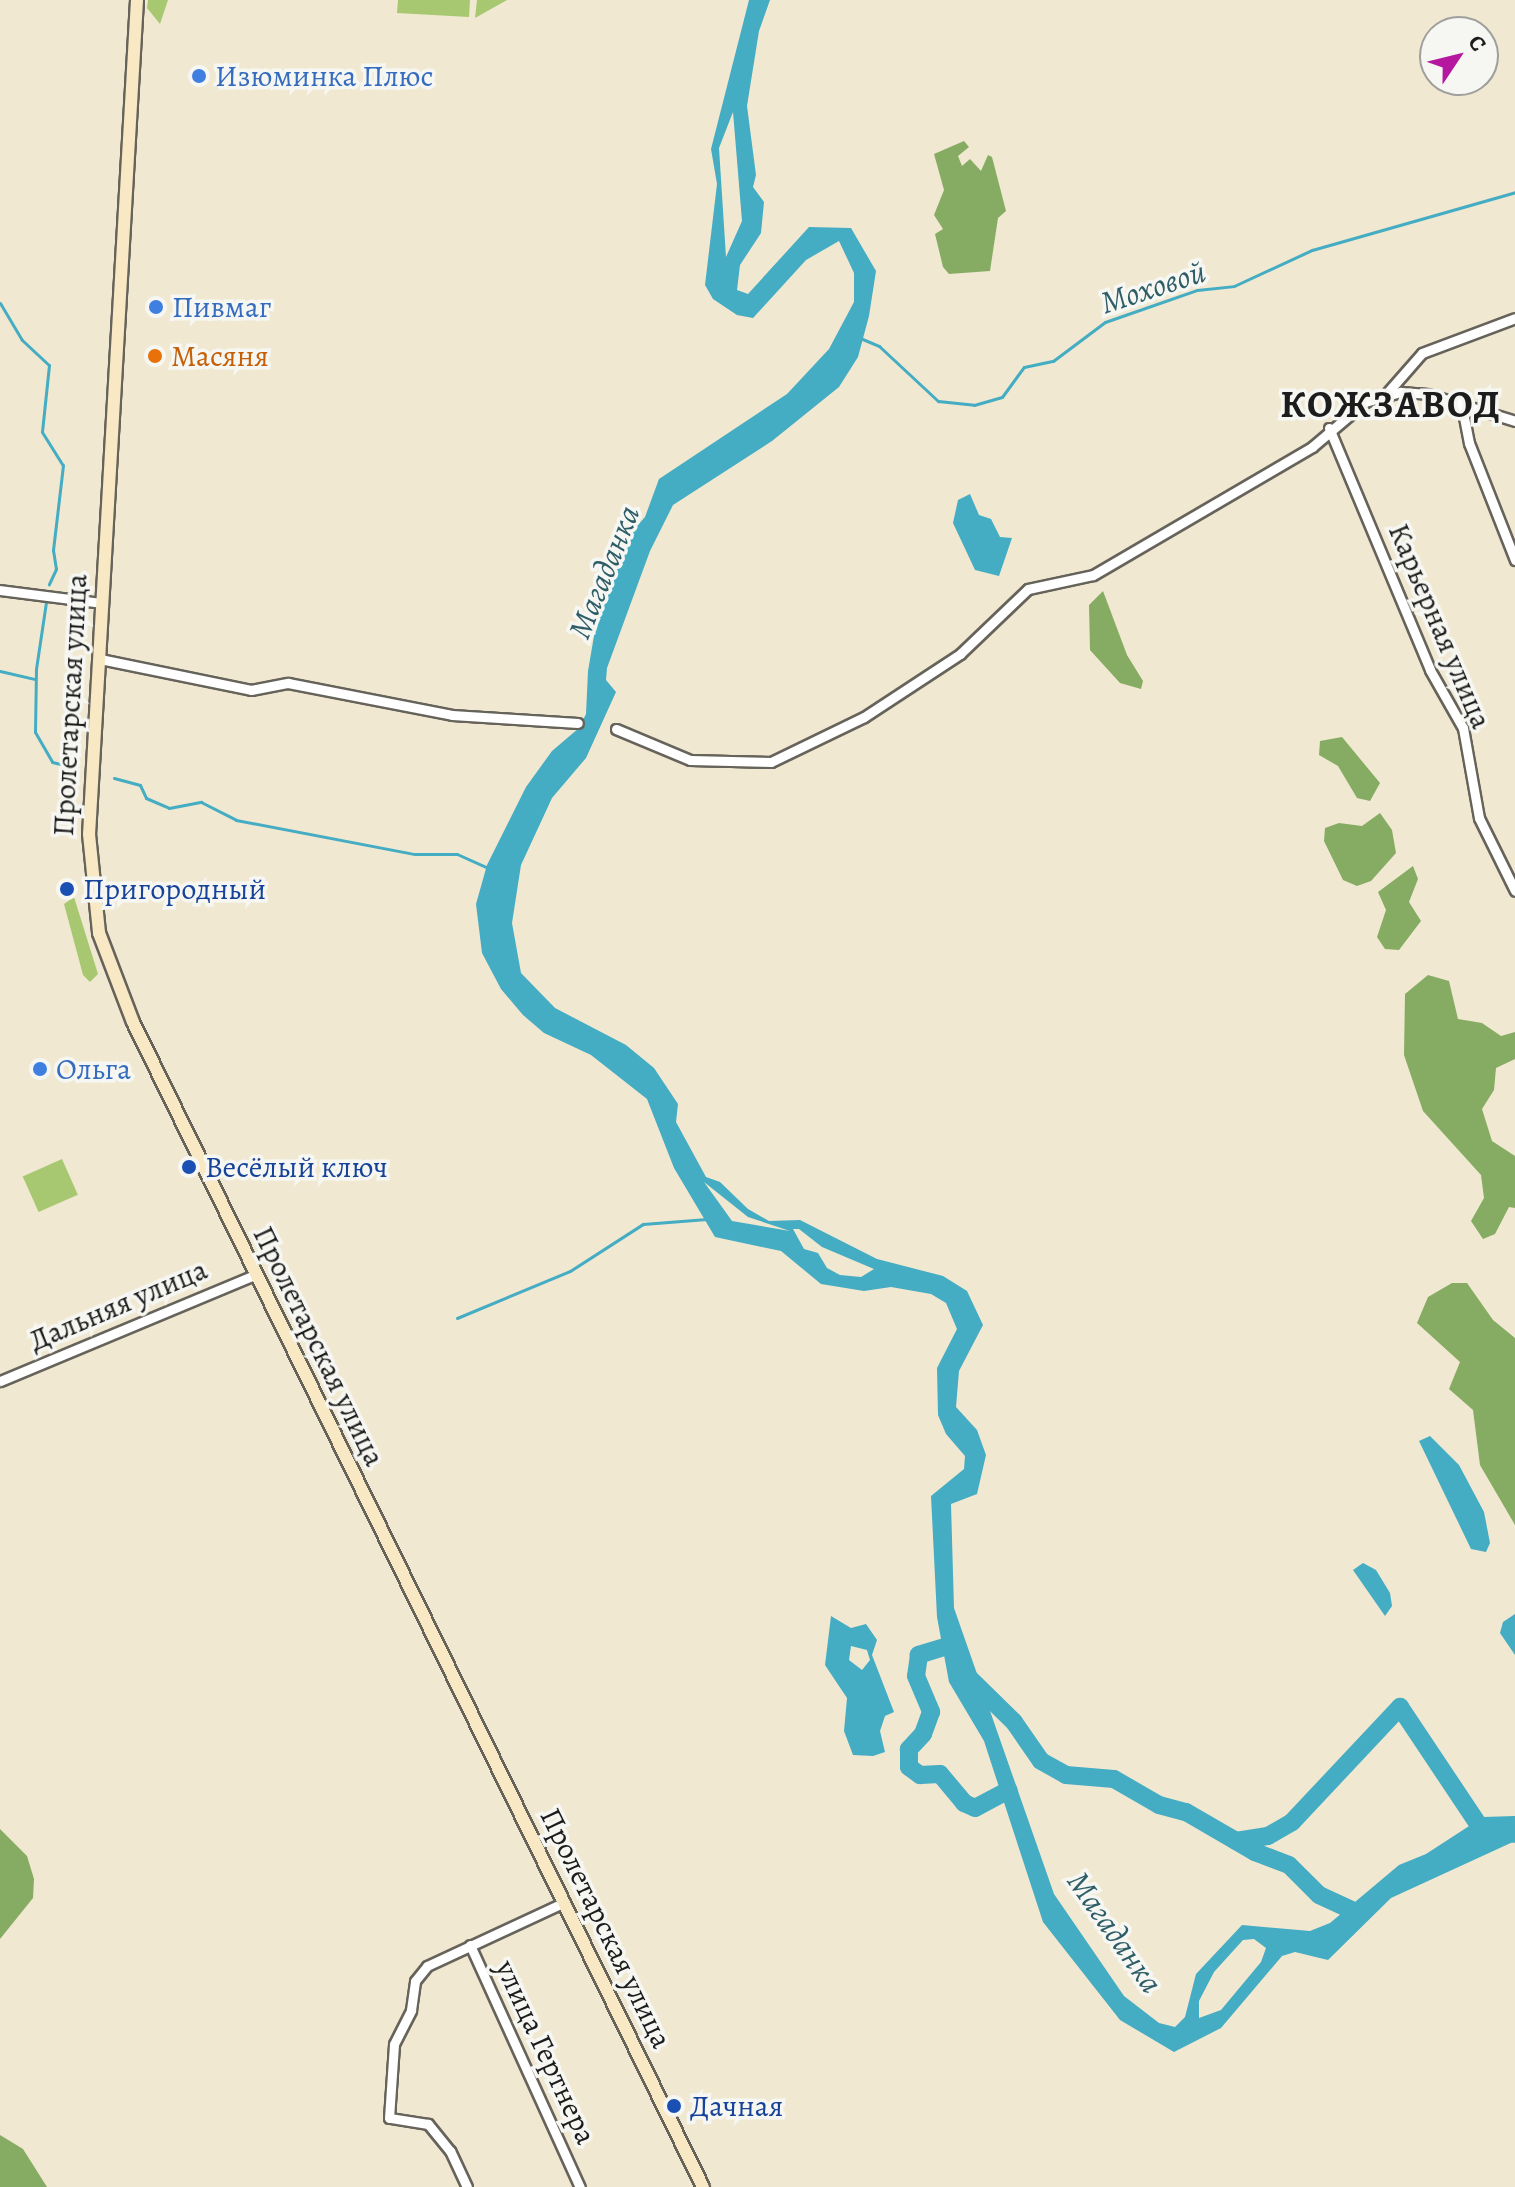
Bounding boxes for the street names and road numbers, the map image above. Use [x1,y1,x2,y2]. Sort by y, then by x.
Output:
street label: Карьерная улица [1381,518,1499,734]
street label: Пролетарская улица [45,573,95,837]
street label: Пролетарская улица [245,1220,393,1472]
street label: Дальняя улица [24,1251,212,1359]
street label: Пролетарская улица [532,1802,680,2054]
street label: улица Гертнера [488,1954,604,2150]

